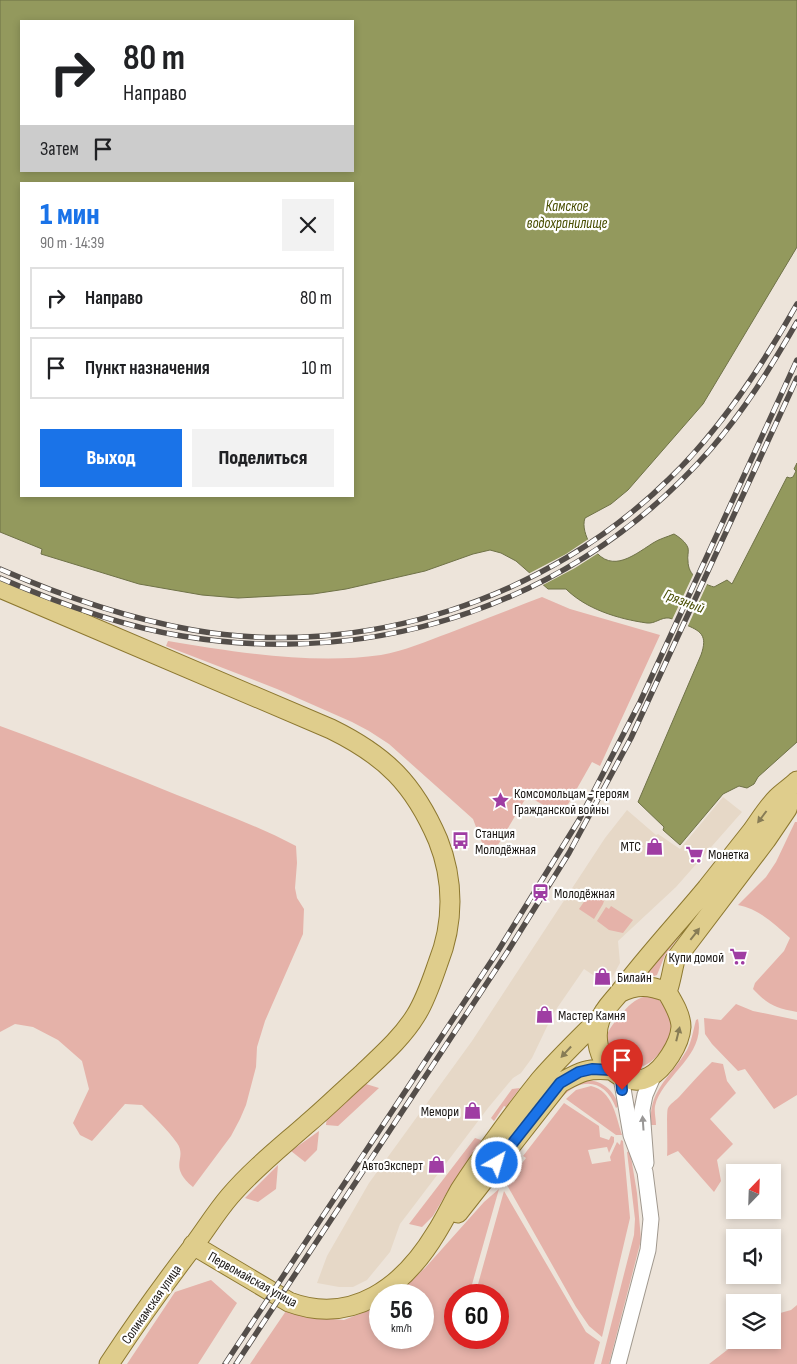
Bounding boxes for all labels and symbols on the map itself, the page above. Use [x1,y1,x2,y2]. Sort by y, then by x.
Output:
water label: Камское водохранилище [527,197,608,233]
water label: Грязный [661,585,708,618]
place label: Комсомольцам - героям Гражданской войны [514,785,629,818]
place icon: Комсомольцам - героям Гражданской войны [490,791,510,811]
one-way arrow [757,810,767,824]
place label: Станция Молодёжная [475,825,536,858]
bus stop icon: Станция Молодёжная [451,831,471,851]
shop icon: МТС [645,836,665,856]
place label: МТС [620,838,641,855]
supermarket icon: Монетка [684,844,704,864]
place label: Монетка [708,846,749,863]
station icon: Молодёжная [530,883,550,903]
place label: Молодёжная [554,885,615,902]
one-way arrow [690,927,700,941]
supermarket icon: Купи домой [728,947,748,967]
place label: Купи домой [669,949,724,966]
shop icon: Билайн [593,967,613,987]
place label: Билайн [617,969,652,986]
shop icon: Мастер Камня [534,1005,554,1025]
place label: Мастер Камня [558,1007,625,1024]
one-way arrow [675,1027,683,1042]
pin [601,1039,643,1090]
one-way arrow [560,1046,572,1058]
shop icon: Мемори [463,1101,483,1121]
place label: Мемори [421,1103,459,1120]
one-way arrow [639,1115,647,1131]
position arrow [470,1136,522,1188]
shop icon: АвтоЭксперт [427,1155,447,1175]
place label: АвтоЭксперт [361,1157,423,1174]
north arrow [726,1164,781,1219]
street label: Первомайская улица [205,1248,300,1311]
street label: Соликамская улица [118,1261,185,1347]
speed limit sign: 60 [444,1284,509,1349]

